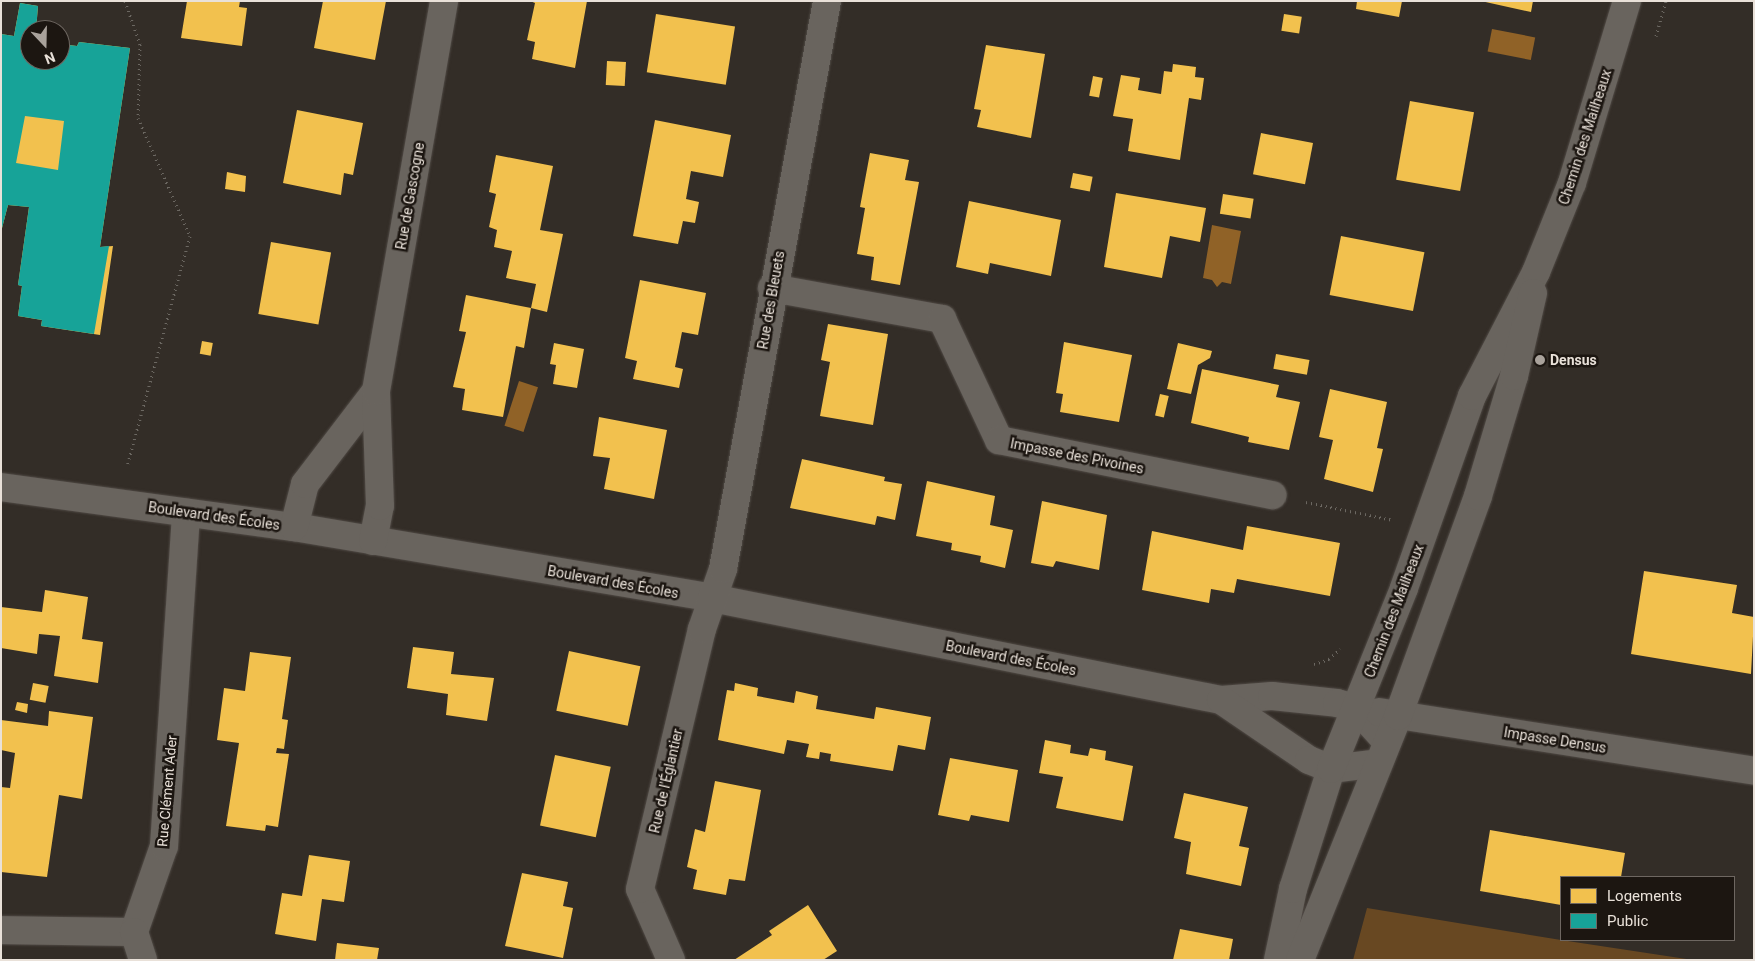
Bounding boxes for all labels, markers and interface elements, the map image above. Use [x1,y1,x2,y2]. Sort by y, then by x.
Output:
north arrow [20,20,70,70]
text: N [43,49,58,67]
street label: Chemin des Mailheaux [1555,67,1615,207]
street label: Rue de Gascogne [392,141,428,251]
street label: Rue des Bleuets [754,249,788,351]
place label: Densus [1550,352,1597,368]
marker: Densus [1534,354,1546,366]
street label: Impasse des Pivoines [1009,435,1145,477]
street label: Boulevard des Écoles [147,498,281,534]
street label: Chemin des Mailheaux [1361,542,1427,680]
street label: Boulevard des Écoles [546,562,680,602]
street label: Boulevard des Écoles [944,637,1078,679]
street label: Impasse Densus [1503,724,1607,756]
street label: Rue de l'Églantier [646,727,686,835]
street label: Rue Clément Ader [154,735,180,847]
legend [1560,876,1735,941]
text: Logements [1607,887,1682,905]
text: Public [1607,912,1648,930]

